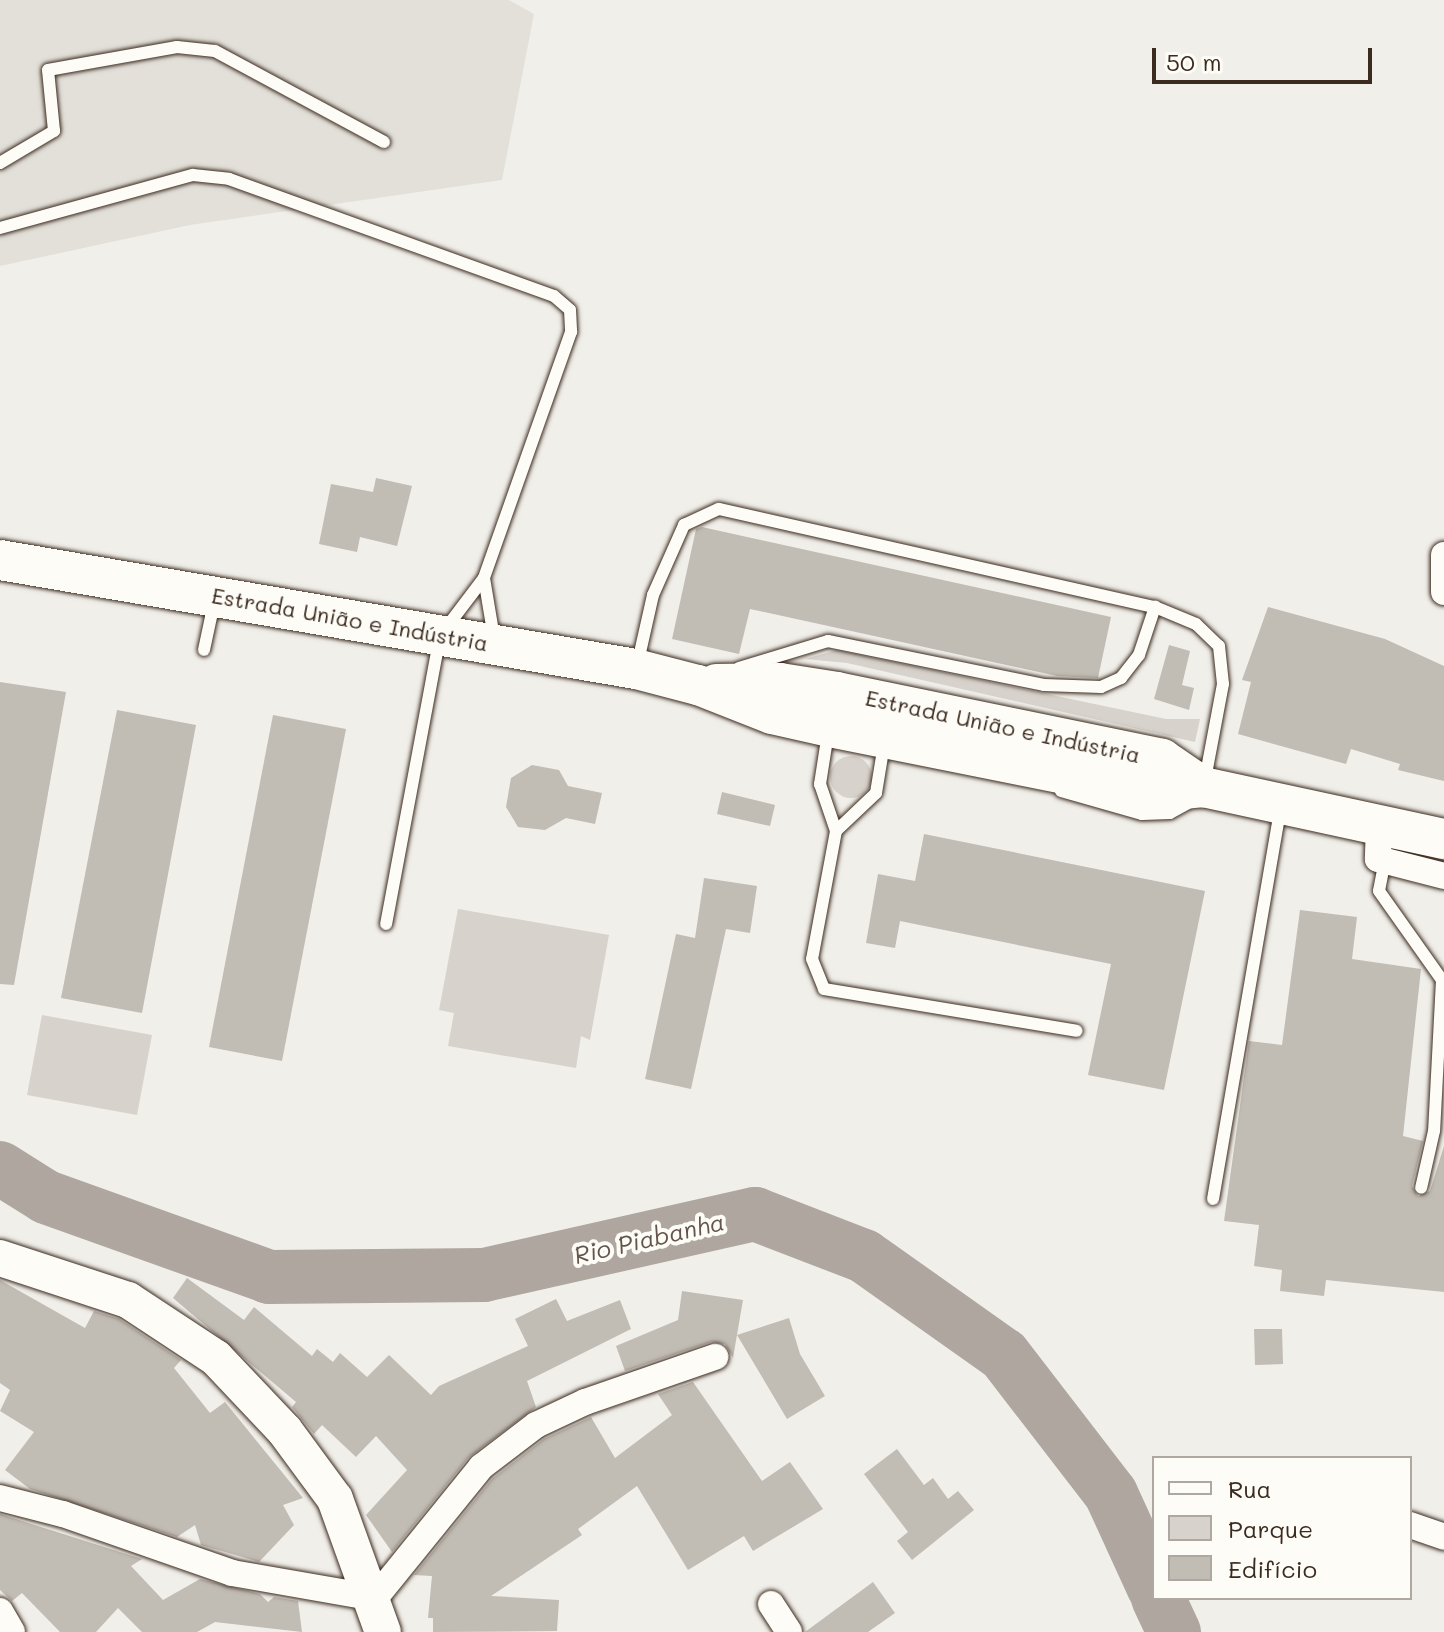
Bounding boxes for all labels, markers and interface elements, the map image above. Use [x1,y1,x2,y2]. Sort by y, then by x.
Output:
scale bar [1156,32,1376,82]
text: 50 m [1166,46,1222,77]
street label: Estrada União e Indústria [210,582,490,656]
street label: Estrada União e Indústria [863,684,1143,768]
water label: Rio Piabanha [571,1207,727,1269]
legend [1152,1456,1412,1600]
text: Rua [1228,1473,1271,1504]
text: Parque [1228,1513,1313,1544]
text: Edifício [1228,1553,1317,1584]

